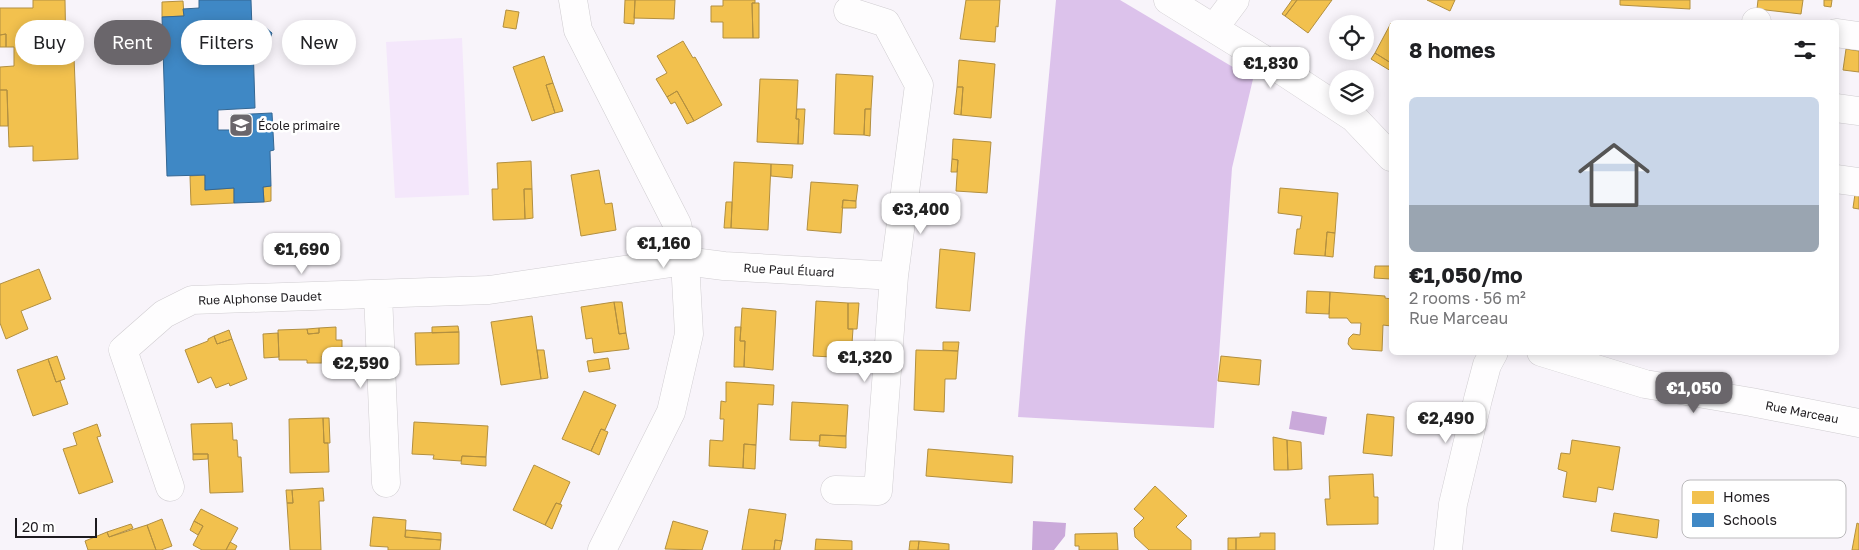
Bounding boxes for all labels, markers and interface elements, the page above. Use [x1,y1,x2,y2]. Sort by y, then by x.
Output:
map controls [1329,15,1374,115]
button: locate [1329,15,1374,60]
chip: Buy [15,20,84,65]
chip: Rent [94,20,171,65]
chip: Filters [181,20,272,65]
chip: New [282,20,356,65]
icon: filters [1791,36,1819,64]
text: 8 homes [1409,37,1496,63]
pin: €1,830 [1230,46,1312,89]
text: €1,830 [1243,53,1299,73]
button: layers [1329,70,1374,115]
school or university icon: École primaire [228,112,254,138]
place label: École primaire [258,118,340,133]
icon: home [1569,130,1659,220]
pin: €3,400 [880,192,962,235]
text: €3,400 [893,199,949,219]
pin: €1,160 [623,226,705,269]
pin: €1,690 [261,232,343,275]
text: €1,160 [637,233,691,253]
text: €1,690 [274,239,330,259]
street label: Rue Paul Éluard [743,260,835,280]
text: €1,050/mo [1409,262,1523,288]
street label: Rue Alphonse Daudet [198,288,322,308]
text: 2 rooms · 56 m² [1409,288,1526,308]
text: Rue Marceau [1409,308,1508,328]
pin: €1,320 [824,340,906,383]
pin: €2,590 [320,346,402,389]
text: €1,320 [838,347,892,367]
text: €2,590 [333,353,389,373]
pin: €1,050 [1653,372,1735,414]
text: €1,050 [1666,378,1722,398]
street label: Rue Marceau [1764,398,1840,426]
pin: €2,490 [1405,402,1487,444]
text: €2,490 [1418,408,1474,428]
legend [1682,480,1846,538]
text: Homes [1723,488,1770,505]
text: Schools [1723,511,1777,528]
scale bar [15,515,98,538]
text: 20 m [22,518,55,535]

